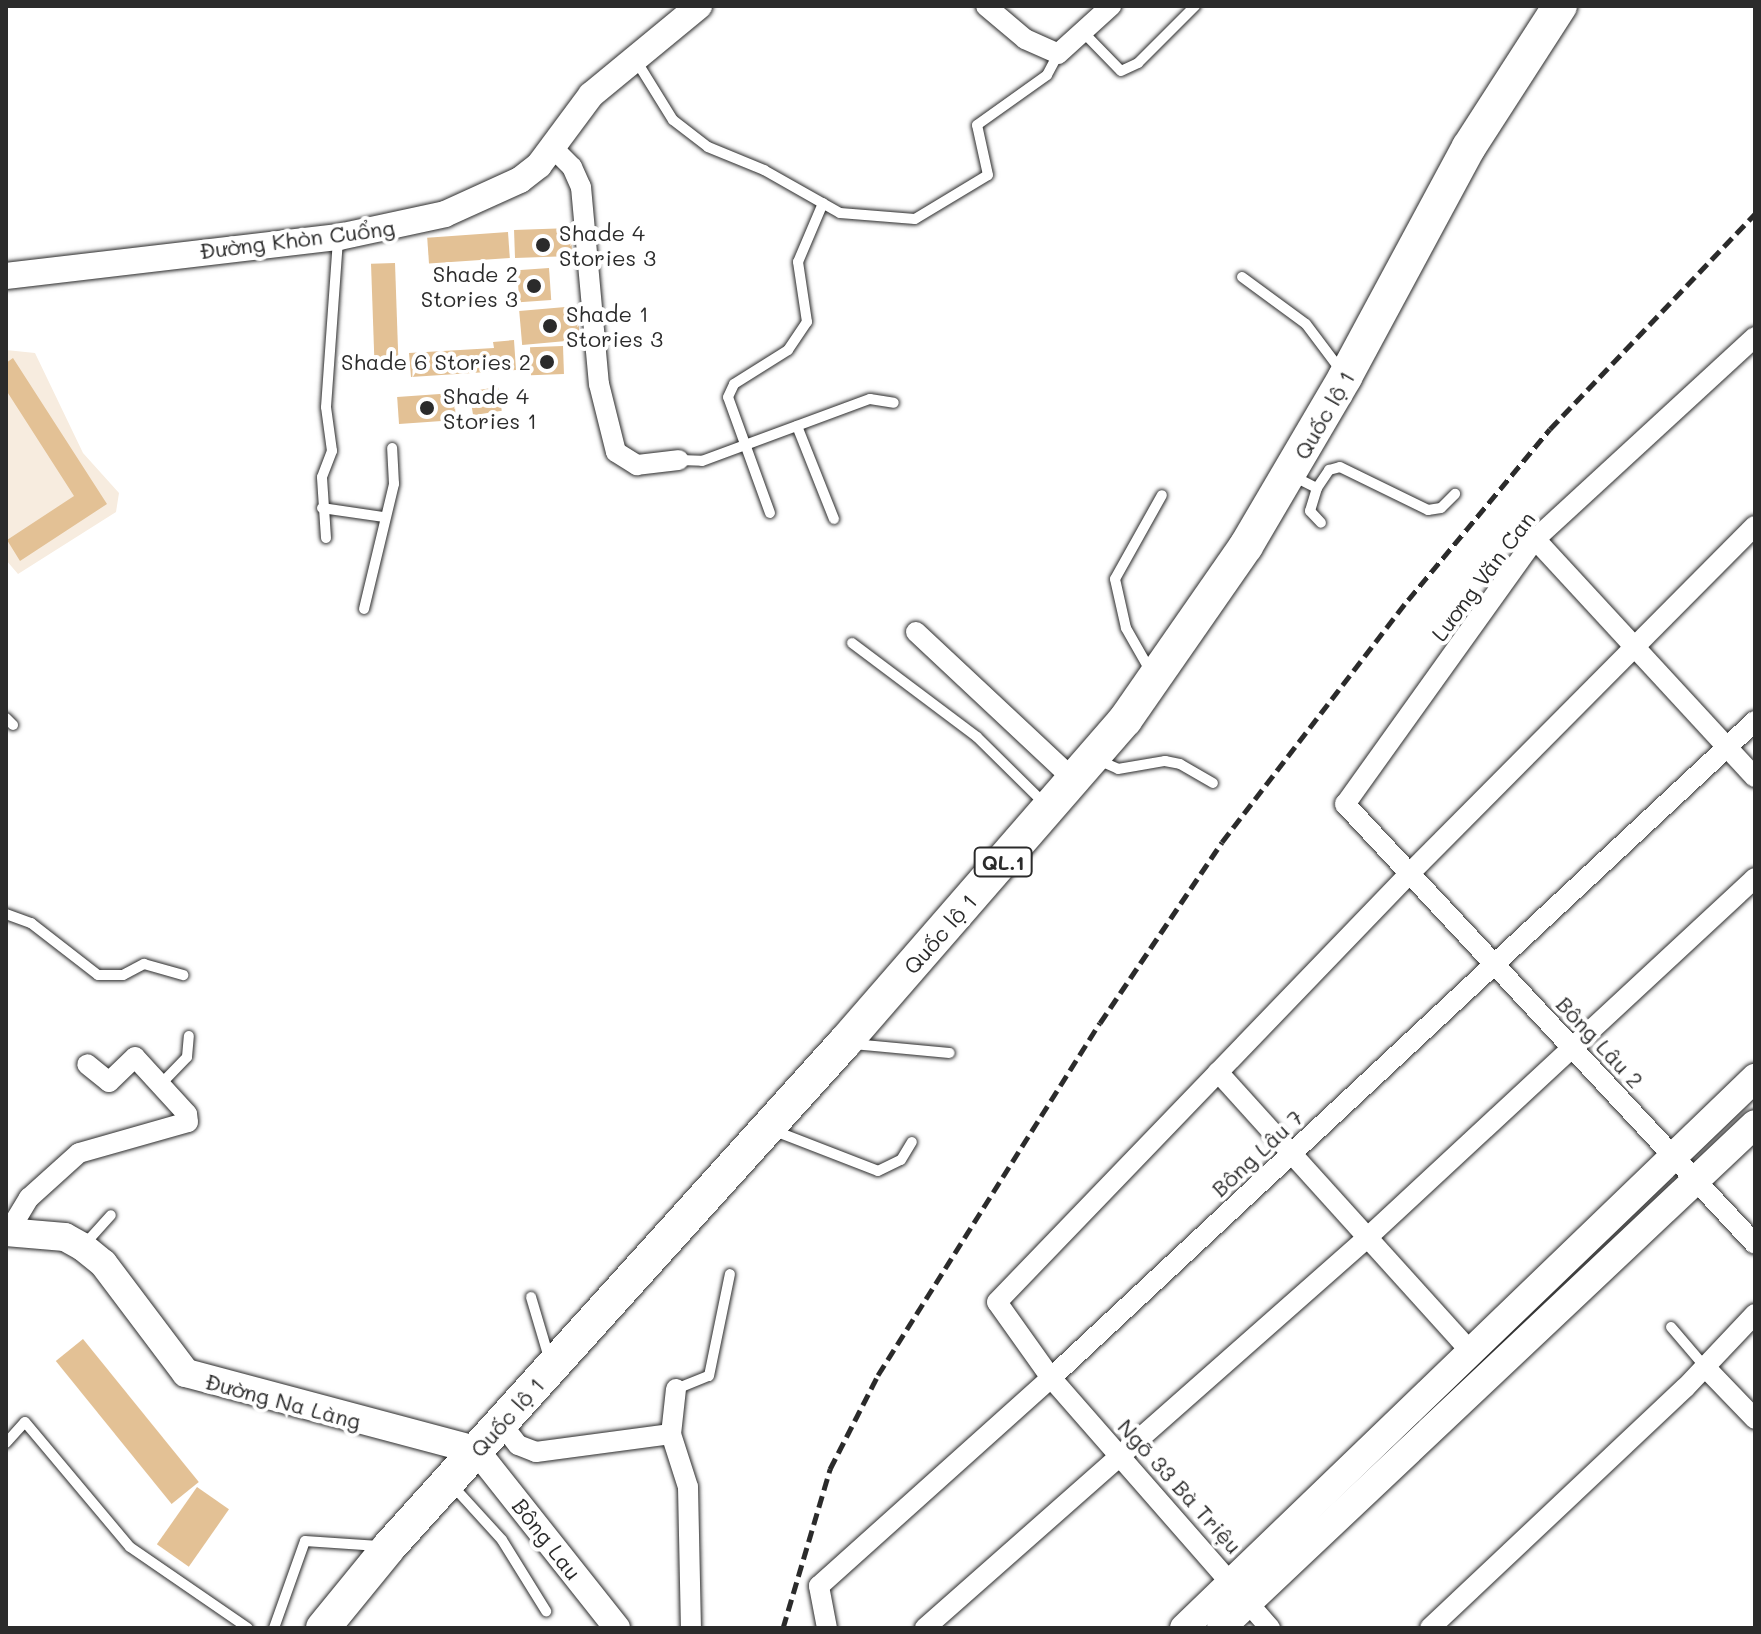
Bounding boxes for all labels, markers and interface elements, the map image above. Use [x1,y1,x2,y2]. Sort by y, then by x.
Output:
street label: Đường Khòn Cuổng [198,214,396,264]
place label: Shade 4 Stories 3 [559,219,656,270]
marker: Shade 4 Stories 3 [534,236,552,254]
place label: Shade 2 Stories 3 [421,260,518,312]
marker: Shade 2 Stories 3 [525,277,543,295]
place label: Shade 1 Stories 3 [566,300,663,352]
marker: Shade 1 Stories 3 [541,317,559,335]
place label: Shade 6 Stories 2 [341,349,531,375]
marker: Shade 6 Stories 2 [538,353,556,371]
street label: Quốc lộ 1 [1288,366,1360,464]
place label: Shade 4 Stories 1 [443,382,537,434]
marker: Shade 4 Stories 1 [418,399,436,417]
street label: Lương Văn Can [1426,506,1540,646]
road number: QL.1 [973,846,1033,878]
street label: Quốc lộ 1 [898,888,982,980]
street label: Bông Lâu 2 [1551,991,1649,1093]
street label: Bông Lâu 7 [1206,1104,1308,1202]
street label: Đường Na Làng [202,1368,364,1434]
street label: Quốc lộ 1 [465,1372,549,1462]
street label: Ngõ 33 Bà Triệu [1113,1413,1247,1559]
street label: Bông Lau [507,1493,587,1585]

